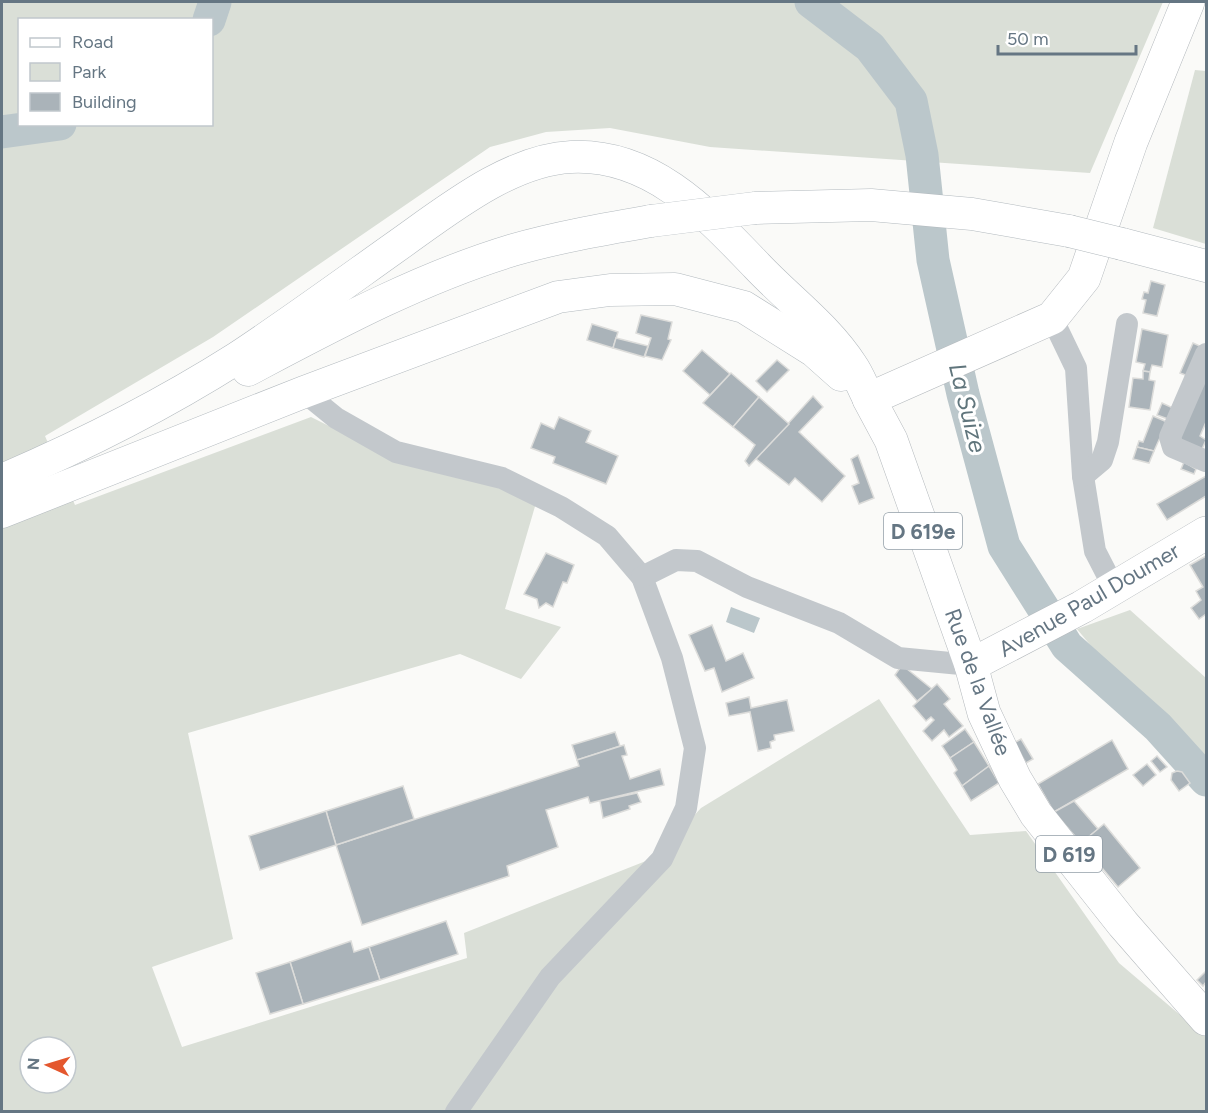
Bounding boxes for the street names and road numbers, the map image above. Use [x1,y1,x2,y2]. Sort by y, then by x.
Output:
road number: D 619e [884,513,962,549]
street label: Avenue Paul Doumer [994,537,1185,663]
street label: Rue de la Vallée [939,605,1017,759]
road number: D 619 [1036,836,1102,872]

